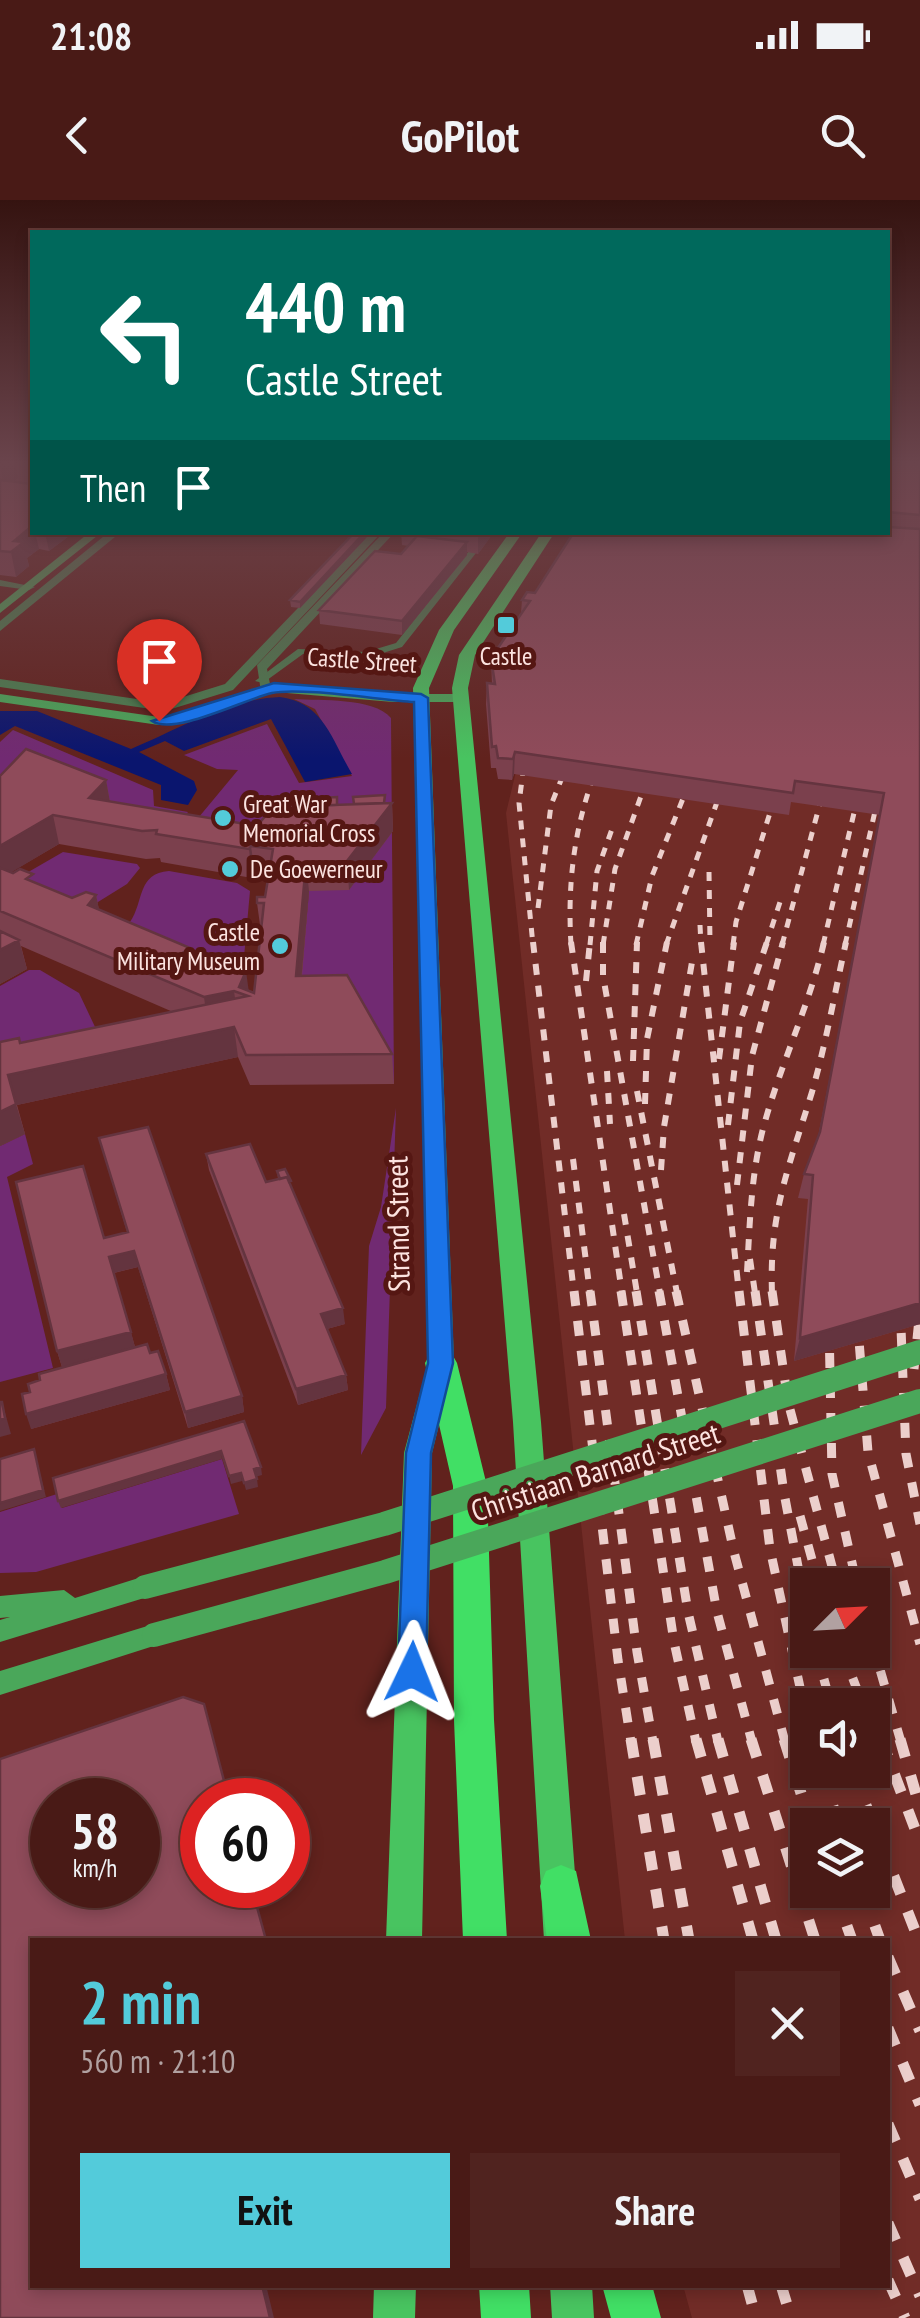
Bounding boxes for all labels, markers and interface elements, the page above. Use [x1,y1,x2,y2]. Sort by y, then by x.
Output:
text: 21:08 [50,11,132,60]
text: GoPilot [401,106,519,164]
icon: back [50,108,105,163]
icon: search [815,108,870,163]
text: 440 m [245,261,406,351]
icon: left [80,270,210,400]
text: Castle Street [245,349,442,407]
icon: arrive [166,460,221,515]
text: Then [80,463,146,512]
marker: Castle [495,614,517,636]
pin [117,619,202,722]
icon: arrive [132,634,187,689]
street label: Castle Street [306,640,418,680]
place label: Castle [480,640,532,672]
place label: Great War Memorial Cross [243,788,375,849]
marker: Great War Memorial Cross [212,807,234,829]
place label: De Goewerneur [250,853,383,885]
marker: De Goewerneur [219,858,241,880]
place label: Castle Military Museum [117,916,260,977]
marker: Castle Military Museum [269,935,291,957]
street label: Strand Street [376,1155,418,1292]
street label: Christiaan Barnard Street [466,1412,725,1530]
north arrow [790,1568,890,1668]
map controls [790,1568,890,1908]
position arrow [360,1620,464,1724]
button: sound [790,1688,890,1788]
speed limit sign: 60 [180,1778,310,1908]
text: 58 [71,1798,119,1863]
button: layers [790,1808,890,1908]
text: km/h [73,1852,117,1884]
text: 2 min [80,1963,201,2041]
button: close [735,1971,840,2076]
text: 560 m · 21:10 [80,2040,235,2082]
button: Exit [80,2153,450,2268]
button: Share [470,2153,840,2268]

